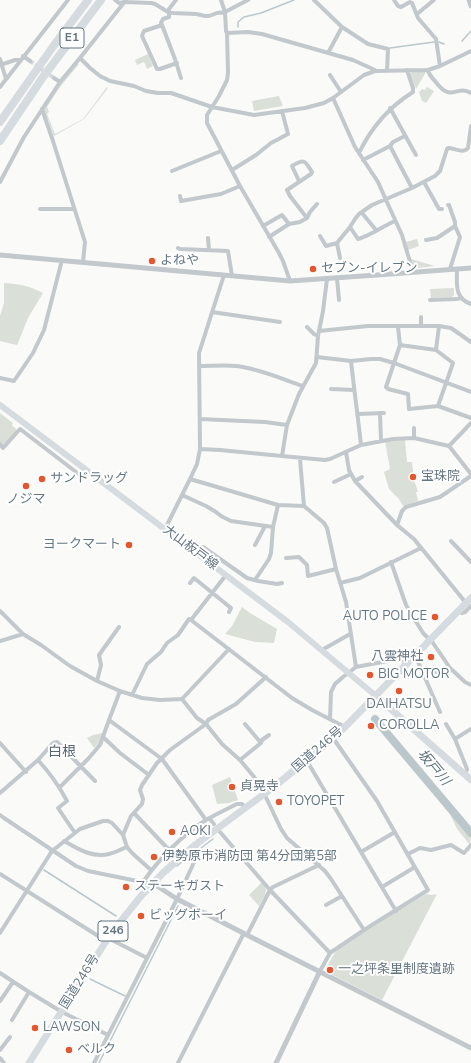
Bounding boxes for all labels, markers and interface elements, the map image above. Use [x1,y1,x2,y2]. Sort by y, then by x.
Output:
road number: E1 [60,28,84,48]
place label: よねや [160,253,199,269]
marker: よねや [147,256,157,266]
place label: セブン-イレブン [321,261,418,277]
marker: セブン-イレブン [308,264,318,274]
place label: 宝珠院 [421,469,460,485]
place label: サンドラッグ [50,471,128,487]
marker: 宝珠院 [408,472,418,482]
marker: サンドラッグ [37,474,47,484]
marker: ノジマ [21,481,31,491]
place label: ノジマ [7,492,45,508]
street label: 大山板戸線 [159,522,221,574]
place label: ヨークマート [43,537,121,553]
marker: ヨークマート [124,540,134,550]
place label: AUTO POLICE [343,609,427,625]
marker: AUTO POLICE [430,612,440,622]
place label: 八雲神社 [371,649,423,665]
marker: 八雲神社 [426,652,436,662]
place label: BIG MOTOR [378,667,449,683]
marker: BIG MOTOR [365,670,375,680]
marker: DAIHATSU [394,686,404,696]
place label: DAIHATSU [366,697,432,713]
place label: COROLLA [379,718,439,734]
marker: COROLLA [366,721,376,731]
street label: 国道246号 [289,724,347,776]
district label: 白根 [48,745,76,761]
water label: 坂戸川 [413,747,453,789]
place label: 貞晃寺 [240,779,279,795]
marker: 貞晃寺 [227,782,237,792]
place label: TOYOPET [287,794,344,810]
marker: TOYOPET [274,797,284,807]
place label: AOKI [180,824,211,840]
marker: AOKI [167,827,177,837]
place label: 伊勢原市消防団 第4分団第5部 [162,849,337,865]
marker: 伊勢原市消防団 第4分団第5部 [149,852,159,862]
place label: ステーキガスト [134,879,225,895]
marker: ステーキガスト [121,882,131,892]
place label: ビッグボーイ [149,908,227,924]
marker: ビッグボーイ [136,911,146,921]
road number: 246 [98,921,128,941]
street label: 国道246号 [57,951,103,1013]
place label: 一之坪条里制度遺跡 [338,962,455,978]
marker: 一之坪条里制度遺跡 [325,965,335,975]
place label: LAWSON [43,1020,100,1036]
marker: LAWSON [30,1023,40,1033]
place label: ベルク [77,1042,116,1058]
marker: ベルク [64,1045,74,1055]

